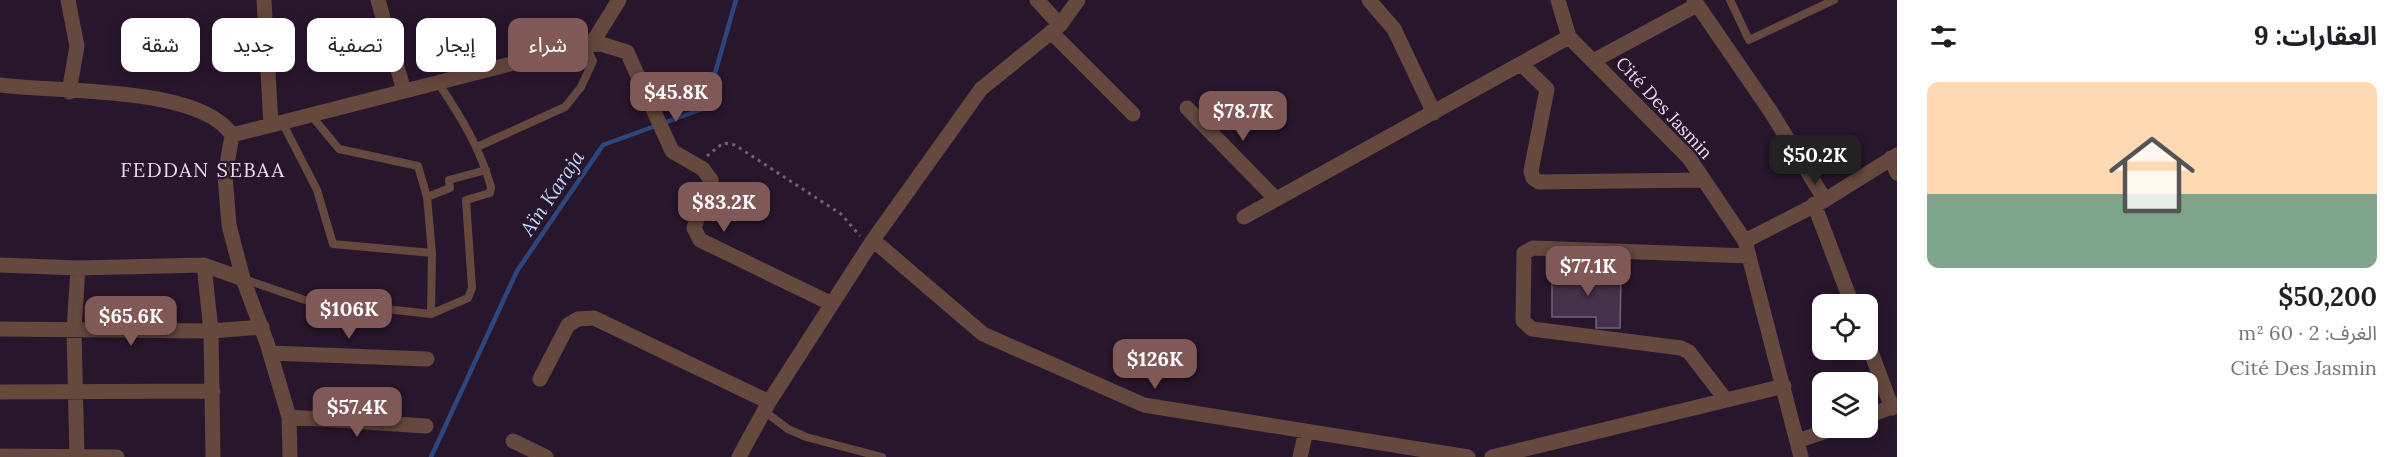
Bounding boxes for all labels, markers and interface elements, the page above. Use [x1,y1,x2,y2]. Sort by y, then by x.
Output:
chip: شقة [121,18,200,72]
chip: جديد [212,18,295,72]
chip: تصفية [307,18,404,72]
chip: إيجار [416,18,496,72]
chip: شراء [508,18,588,72]
text: العقارات: 9 [2254,19,2377,52]
icon: filters [1927,20,1960,53]
street label: Cité Des Jasmin [1611,52,1718,164]
pin: $45.8K [627,72,725,123]
text: $45.8K [644,79,708,104]
pin: $78.7K [1194,91,1292,142]
text: $78.7K [1213,98,1273,123]
icon: home [2098,121,2206,229]
pin: $50.2K [1766,135,1864,186]
text: $50.2K [1783,142,1847,167]
water label: Aïn Karaja [514,145,589,241]
district label: FEDDAN SEBAA [120,157,286,182]
pin: $83.2K [675,182,773,233]
text: $83.2K [692,189,756,214]
pin: $77.1K [1539,246,1637,297]
text: $77.1K [1560,253,1616,278]
text: $50,200 [2278,280,2377,313]
pin: $106K [307,289,391,340]
map controls [1812,294,1878,438]
button: locate [1812,294,1878,360]
pin: $65.6K [82,296,180,347]
text: $106K [320,296,378,321]
text: $65.6K [99,303,163,328]
text: الغرف: 2 · 60 m² [2238,320,2377,345]
pin: $126K [1113,339,1197,390]
text: $126K [1127,346,1183,371]
text: Cité Des Jasmin [2231,355,2377,380]
button: layers [1812,372,1878,438]
pin: $57.4K [308,387,406,438]
text: $57.4K [327,394,387,419]

